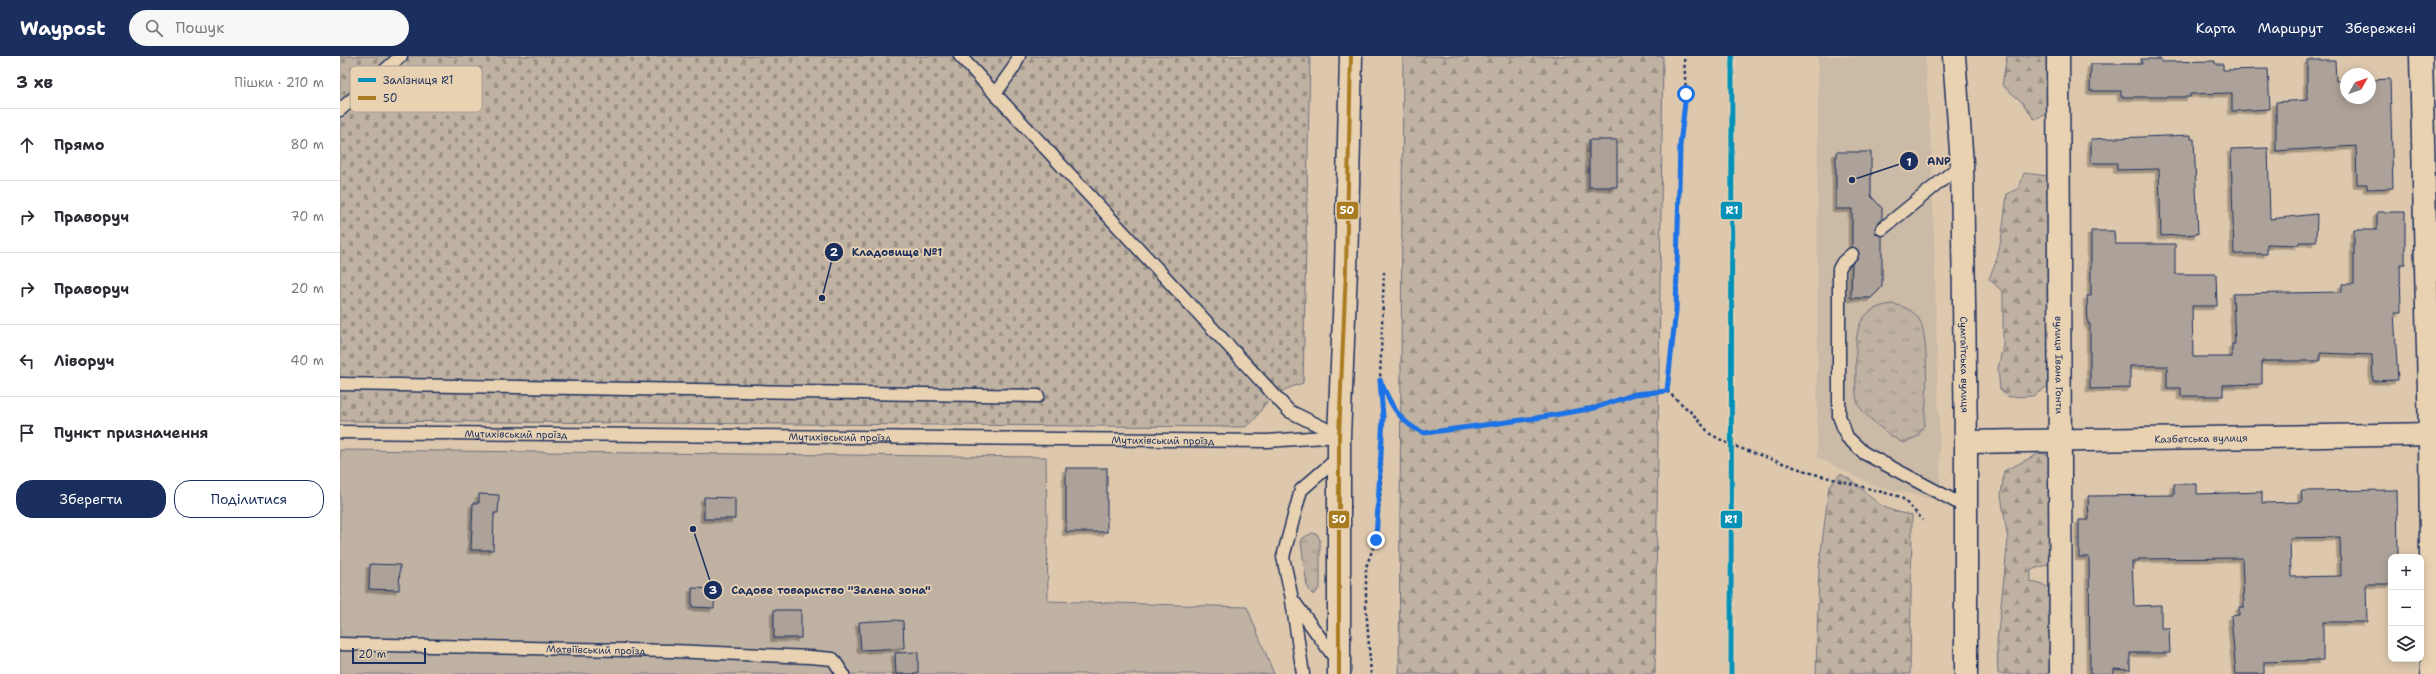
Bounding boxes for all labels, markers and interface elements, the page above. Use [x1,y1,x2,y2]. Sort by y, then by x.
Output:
search box [129,10,409,46]
text: Waypost [20,16,105,41]
icon: search [143,17,165,39]
text: Пошук [175,18,224,38]
text: Карта [2196,19,2236,37]
text: Маршрут [2258,19,2323,37]
text: Збережені [2345,19,2416,37]
legend [350,66,482,112]
north arrow [2340,68,2376,104]
text: 3 хв [16,71,53,93]
text: Залізниця R1 [383,73,453,88]
text: Пішки · 210 m [234,74,324,91]
route start [1677,85,1695,103]
text: 50 [383,91,397,106]
icon: ahead [16,134,38,156]
text: Прямо [54,135,104,155]
text: 80 m [290,136,324,153]
callout: ANP [1899,150,1959,173]
text: 1 [1906,154,1912,170]
text: ANP [1927,154,1951,169]
line badge: 50 [1336,201,1359,220]
line badge: R1 [1720,201,1743,220]
text: 50 [1340,203,1355,218]
text: R1 [1726,203,1738,218]
icon: right [16,206,38,228]
text: Праворуч [54,207,129,227]
text: 70 m [290,208,324,225]
callout: Кладовище №1 [824,240,950,263]
text: 2 [830,244,839,260]
text: Кладовище №1 [852,245,942,260]
icon: right [16,278,38,300]
text: Праворуч [54,279,129,299]
text: 20 m [291,280,324,297]
street label: Сумгаїтська вулиця [1957,316,1972,413]
street label: вулиця Івана Гонти [2052,316,2066,414]
icon: left [16,350,38,372]
text: Ліворуч [54,351,114,371]
text: 40 m [290,352,324,369]
icon: arrive [16,422,38,444]
text: Пункт призначення [54,423,209,443]
street label: Мутихівський проїзд [464,427,568,441]
street label: Мутихівський проїзд [788,430,892,444]
street label: Казбетська вулиця [2154,431,2248,446]
street label: Мутихівський проїзд [1111,433,1215,447]
button: Зберегти [16,480,166,518]
button: Поділитися [174,480,324,518]
line badge: 50 [1328,510,1350,529]
line badge: R1 [1720,510,1743,529]
text: 50 [1332,512,1347,527]
text: R1 [1725,512,1737,527]
route end [1367,531,1385,549]
map controls [2388,554,2424,662]
button: + [2388,554,2424,590]
callout: Садове товариство "Зелена зона" [703,578,938,601]
text: 3 [709,582,717,598]
text: Садове товариство "Зелена зона" [731,583,931,598]
button: − [2388,590,2424,626]
button: layers [2388,626,2424,662]
street label: Матвіївський проїзд [546,642,647,657]
scale bar [352,646,426,665]
text: 20 m [358,647,386,662]

